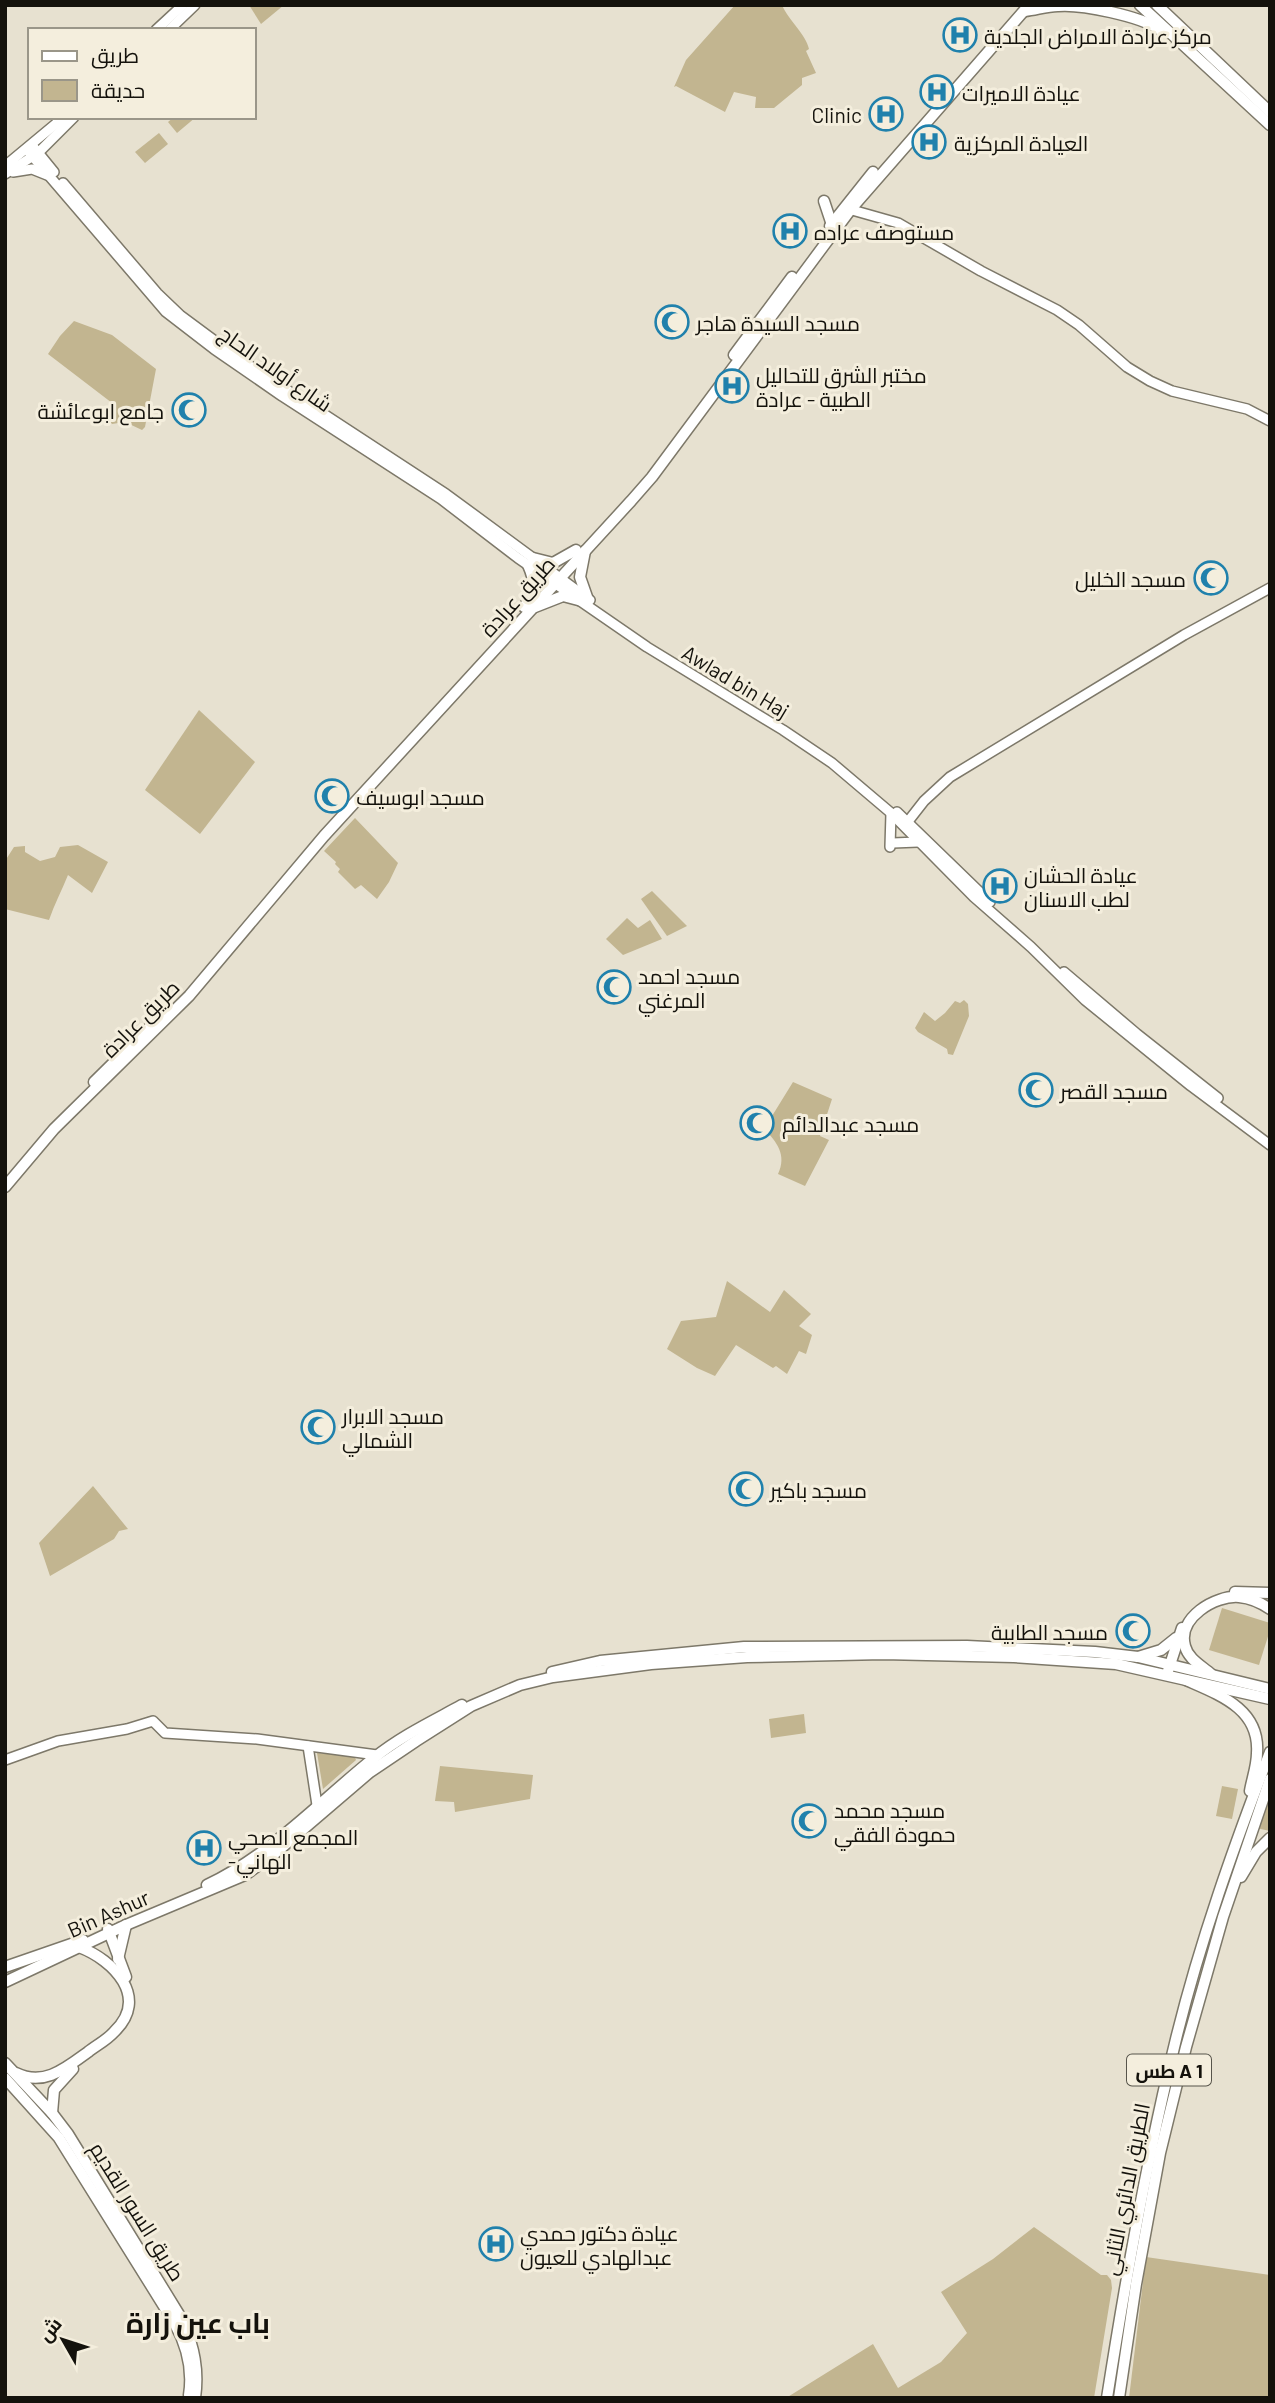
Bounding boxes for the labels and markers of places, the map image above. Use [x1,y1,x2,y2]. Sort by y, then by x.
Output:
hospital icon: مركز عرادة الامراض الجلدية [941,16,979,54]
place label: مركز عرادة الامراض الجلدية [984,23,1212,50]
hospital icon: عيادة الاميرات [918,73,956,111]
place label: عيادة الاميرات [962,80,1081,106]
hospital icon: Clinic [867,95,905,133]
place label: Clinic [811,102,862,127]
hospital icon: العيادة المركزية [910,123,948,161]
place label: العيادة المركزية [954,130,1089,156]
hospital icon: مستوصف عراده [771,212,809,250]
place label: مستوصف عراده [814,219,954,245]
mosque icon: مسجد السيدة هاجر [653,303,691,341]
place label: مسجد السيدة هاجر [695,310,860,336]
place label: مختبر الشرق للتحاليل الطبية - عرادة [756,362,927,412]
hospital icon: مختبر الشرق للتحاليل الطبية - عرادة [713,367,751,405]
mosque icon: جامع ابوعائشة [170,391,208,429]
place label: جامع ابوعائشة [37,398,164,426]
mosque icon: مسجد الخليل [1192,559,1230,597]
place label: مسجد الخليل [1075,566,1186,593]
mosque icon: مسجد ابوسيف [313,777,351,815]
place label: مسجد ابوسيف [356,784,485,810]
place label: عيادة الحشان لطب الاسنان [1024,862,1138,913]
hospital icon: عيادة الحشان لطب الاسنان [981,867,1019,905]
place label: مسجد احمد المرغني [638,963,740,1017]
mosque icon: مسجد احمد المرغني [595,968,633,1006]
mosque icon: مسجد القصر [1017,1071,1055,1109]
place label: مسجد القصر [1059,1078,1168,1104]
mosque icon: مسجد عبدالدائم [738,1104,776,1142]
place label: مسجد عبدالدائم [782,1111,919,1139]
place label: مسجد الابرار الشمالي [341,1403,444,1457]
mosque icon: مسجد الابرار الشمالي [299,1408,337,1446]
mosque icon: مسجد باكير [727,1470,765,1508]
place label: مسجد باكير [769,1477,867,1503]
mosque icon: مسجد الطابية [1114,1612,1152,1650]
place label: مسجد الطابية [991,1619,1108,1644]
place label: مسجد محمد حمودة الفقي [834,1797,955,1851]
mosque icon: مسجد محمد حمودة الفقي [790,1802,828,1840]
place label: المجمع الصحي -الهاني [228,1824,358,1878]
hospital icon: المجمع الصحي -الهاني [185,1829,223,1867]
place label: عيادة دكتور حمدي عبدالهادي للعيون [520,2220,679,2274]
hospital icon: عيادة دكتور حمدي عبدالهادي للعيون [477,2225,515,2263]

